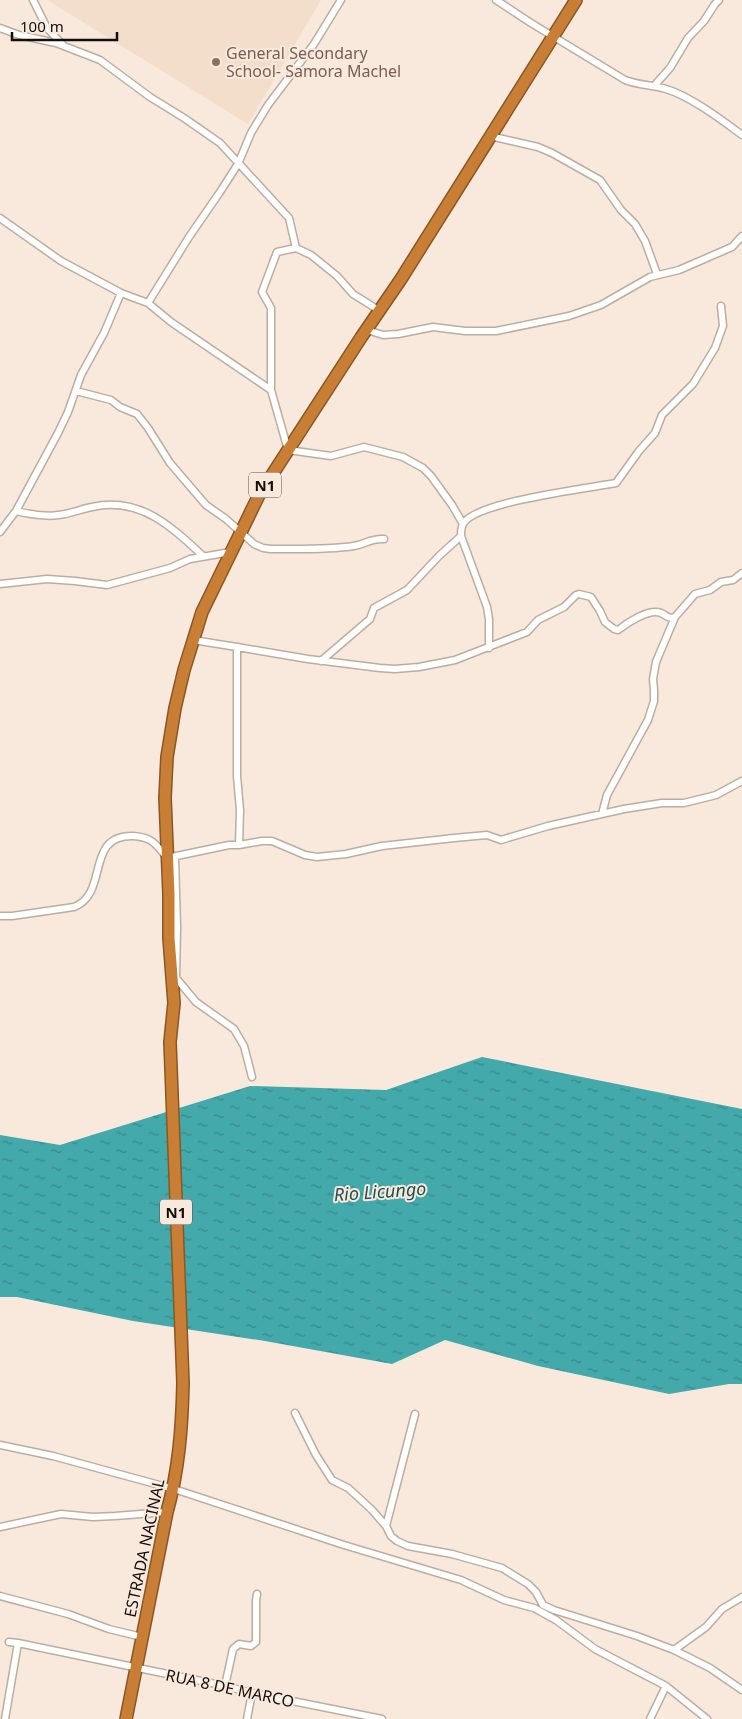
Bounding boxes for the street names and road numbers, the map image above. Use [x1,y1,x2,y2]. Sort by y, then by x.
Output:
road number: N1 [249,472,281,498]
road number: N1 [160,1200,192,1224]
street label: ESTRADA NACINAL [119,1477,169,1619]
street label: RUA 8 DE MARCO [164,1664,296,1712]

